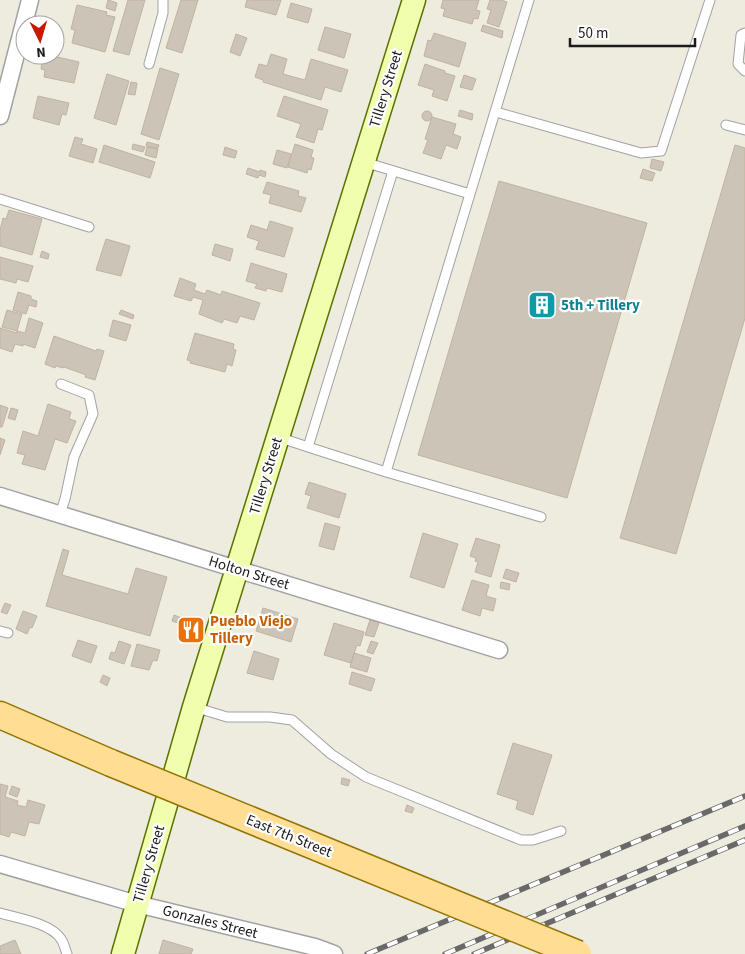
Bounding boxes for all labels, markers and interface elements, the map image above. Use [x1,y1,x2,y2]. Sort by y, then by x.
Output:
north arrow [15,15,65,65]
scale bar [570,15,695,47]
text: 50 m [578,23,608,44]
text: N [36,42,47,62]
street label: Tillery Street [364,48,408,130]
building icon: 5th + Tillery [527,290,557,320]
place label: 5th + Tillery [561,295,640,316]
street label: Tillery Street [244,435,288,517]
street label: Holton Street [206,551,292,595]
place label: Pueblo Viejo Tillery [210,611,292,649]
restaurant icon: Pueblo Viejo Tillery [176,615,206,645]
street label: East 7th Street [243,809,335,863]
street label: Tillery Street [128,823,170,905]
street label: Gonzales Street [160,900,260,944]

